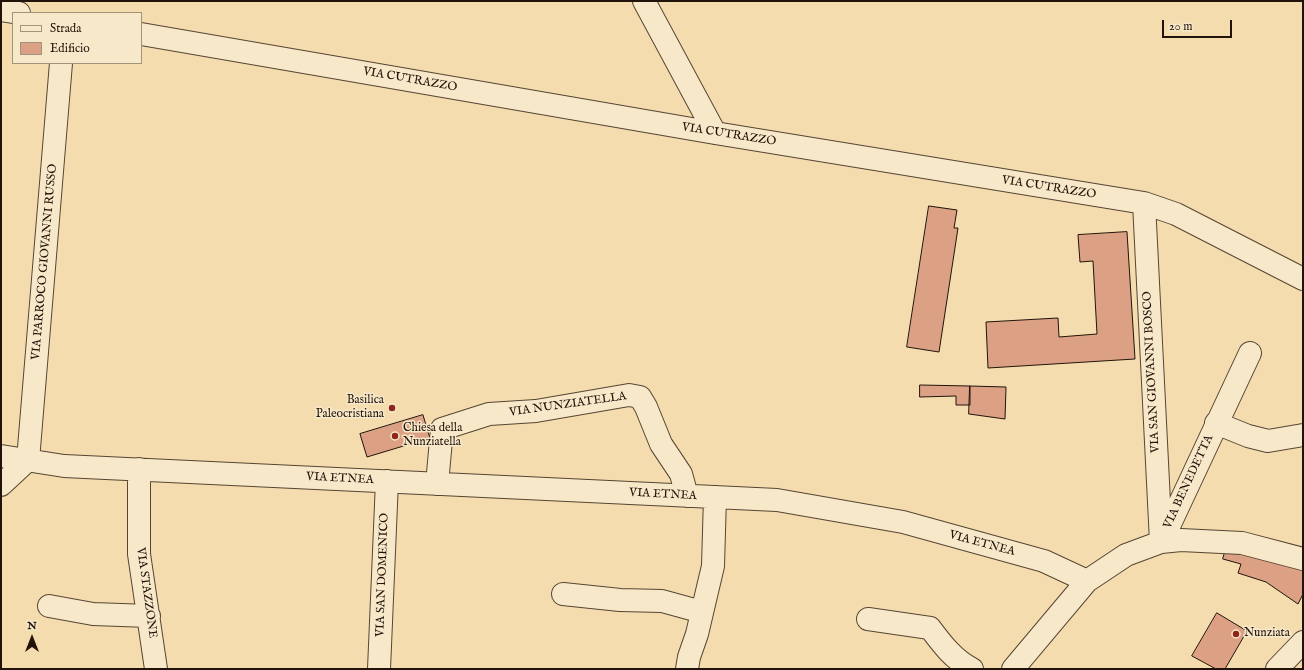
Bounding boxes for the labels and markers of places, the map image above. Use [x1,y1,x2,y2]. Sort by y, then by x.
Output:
place label: Basilica Paleocristiana [316,394,384,422]
marker: Basilica Paleocristiana [387,403,397,413]
place label: Chiesa della Nunziatella [403,422,462,450]
marker: Chiesa della Nunziatella [390,431,400,441]
place label: Nunziata [1244,627,1290,641]
marker: Nunziata [1231,629,1241,639]

